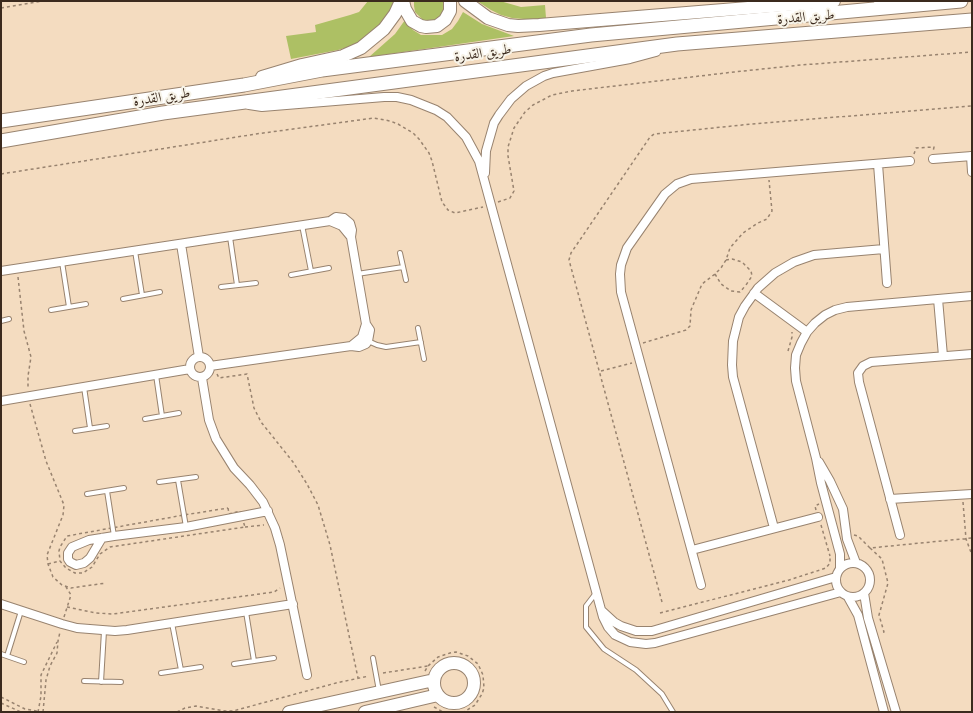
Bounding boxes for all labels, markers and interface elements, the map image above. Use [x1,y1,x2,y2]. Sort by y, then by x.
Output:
street label: طريق القدرة [777,7,835,29]
street label: طريق القدرة [453,42,513,66]
street label: طريق القدرة [132,85,192,111]

